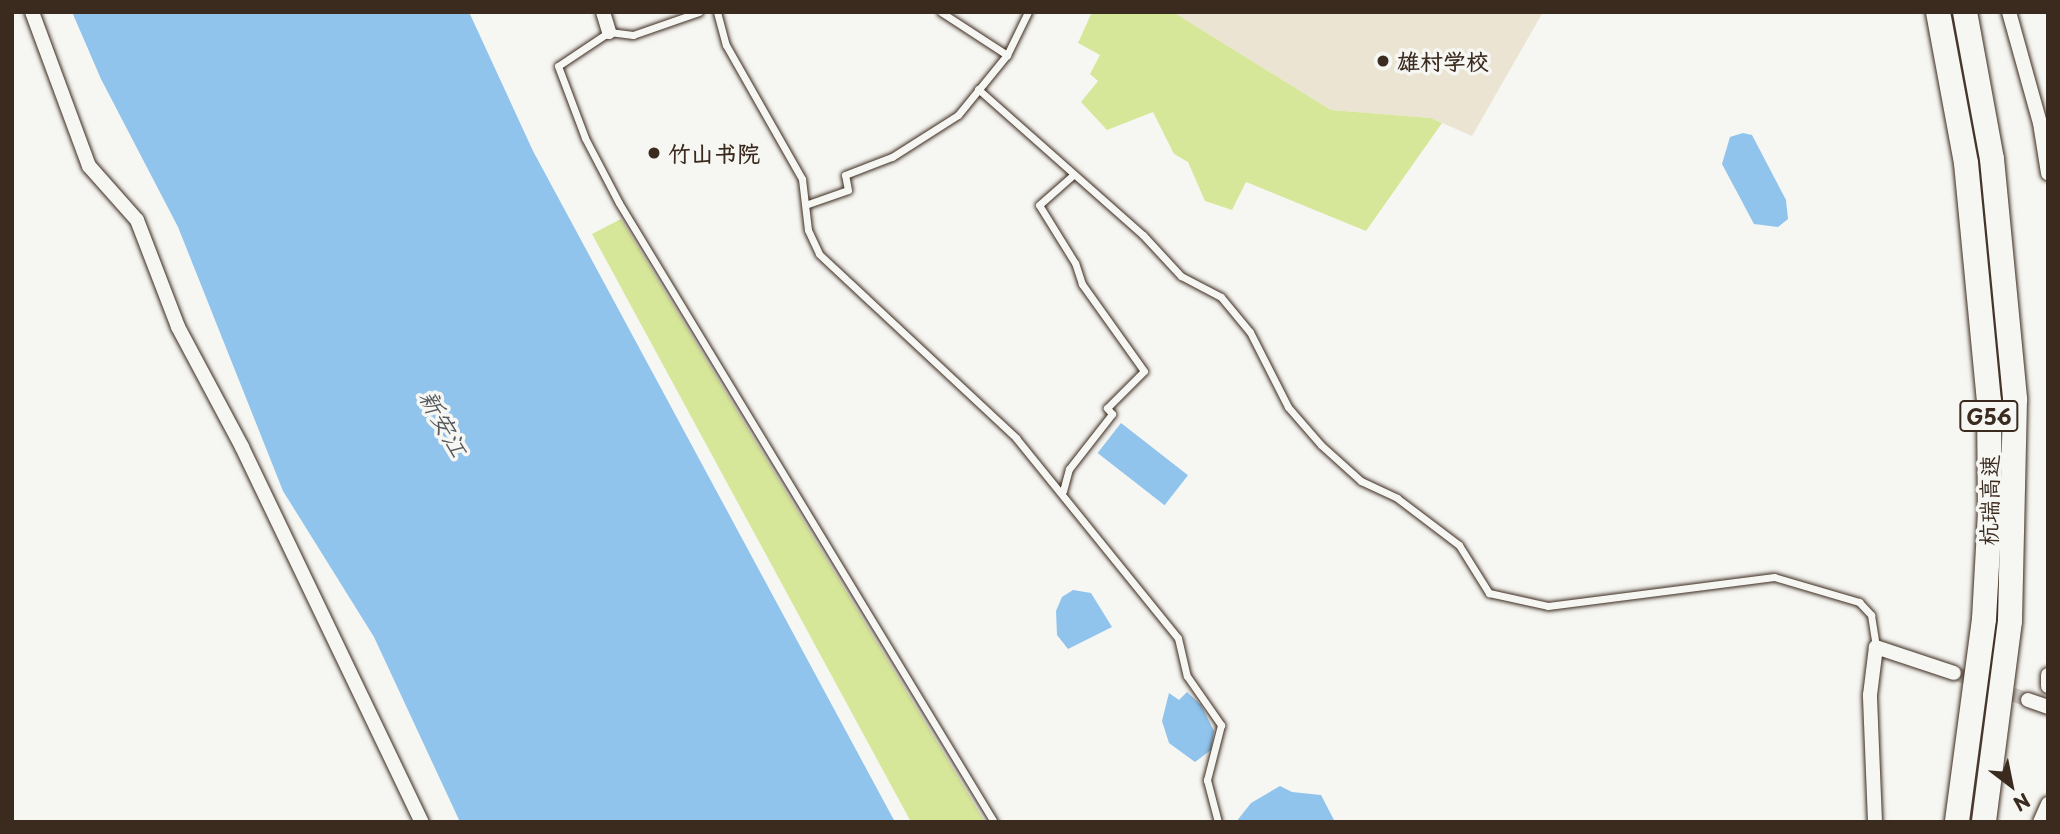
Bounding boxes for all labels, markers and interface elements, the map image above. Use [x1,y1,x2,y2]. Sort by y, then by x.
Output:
place label: 雄村学校 [1397,47,1489,75]
marker: 雄村学校 [1375,53,1391,69]
place label: 竹山书院 [668,139,760,167]
marker: 竹山书院 [646,145,662,161]
water label: 新安江 [414,385,474,461]
road number: G56 [1959,398,2019,434]
street label: 杭瑞高速 [1974,454,2004,546]
north arrow [1976,750,2046,820]
text: N [2008,787,2036,819]

